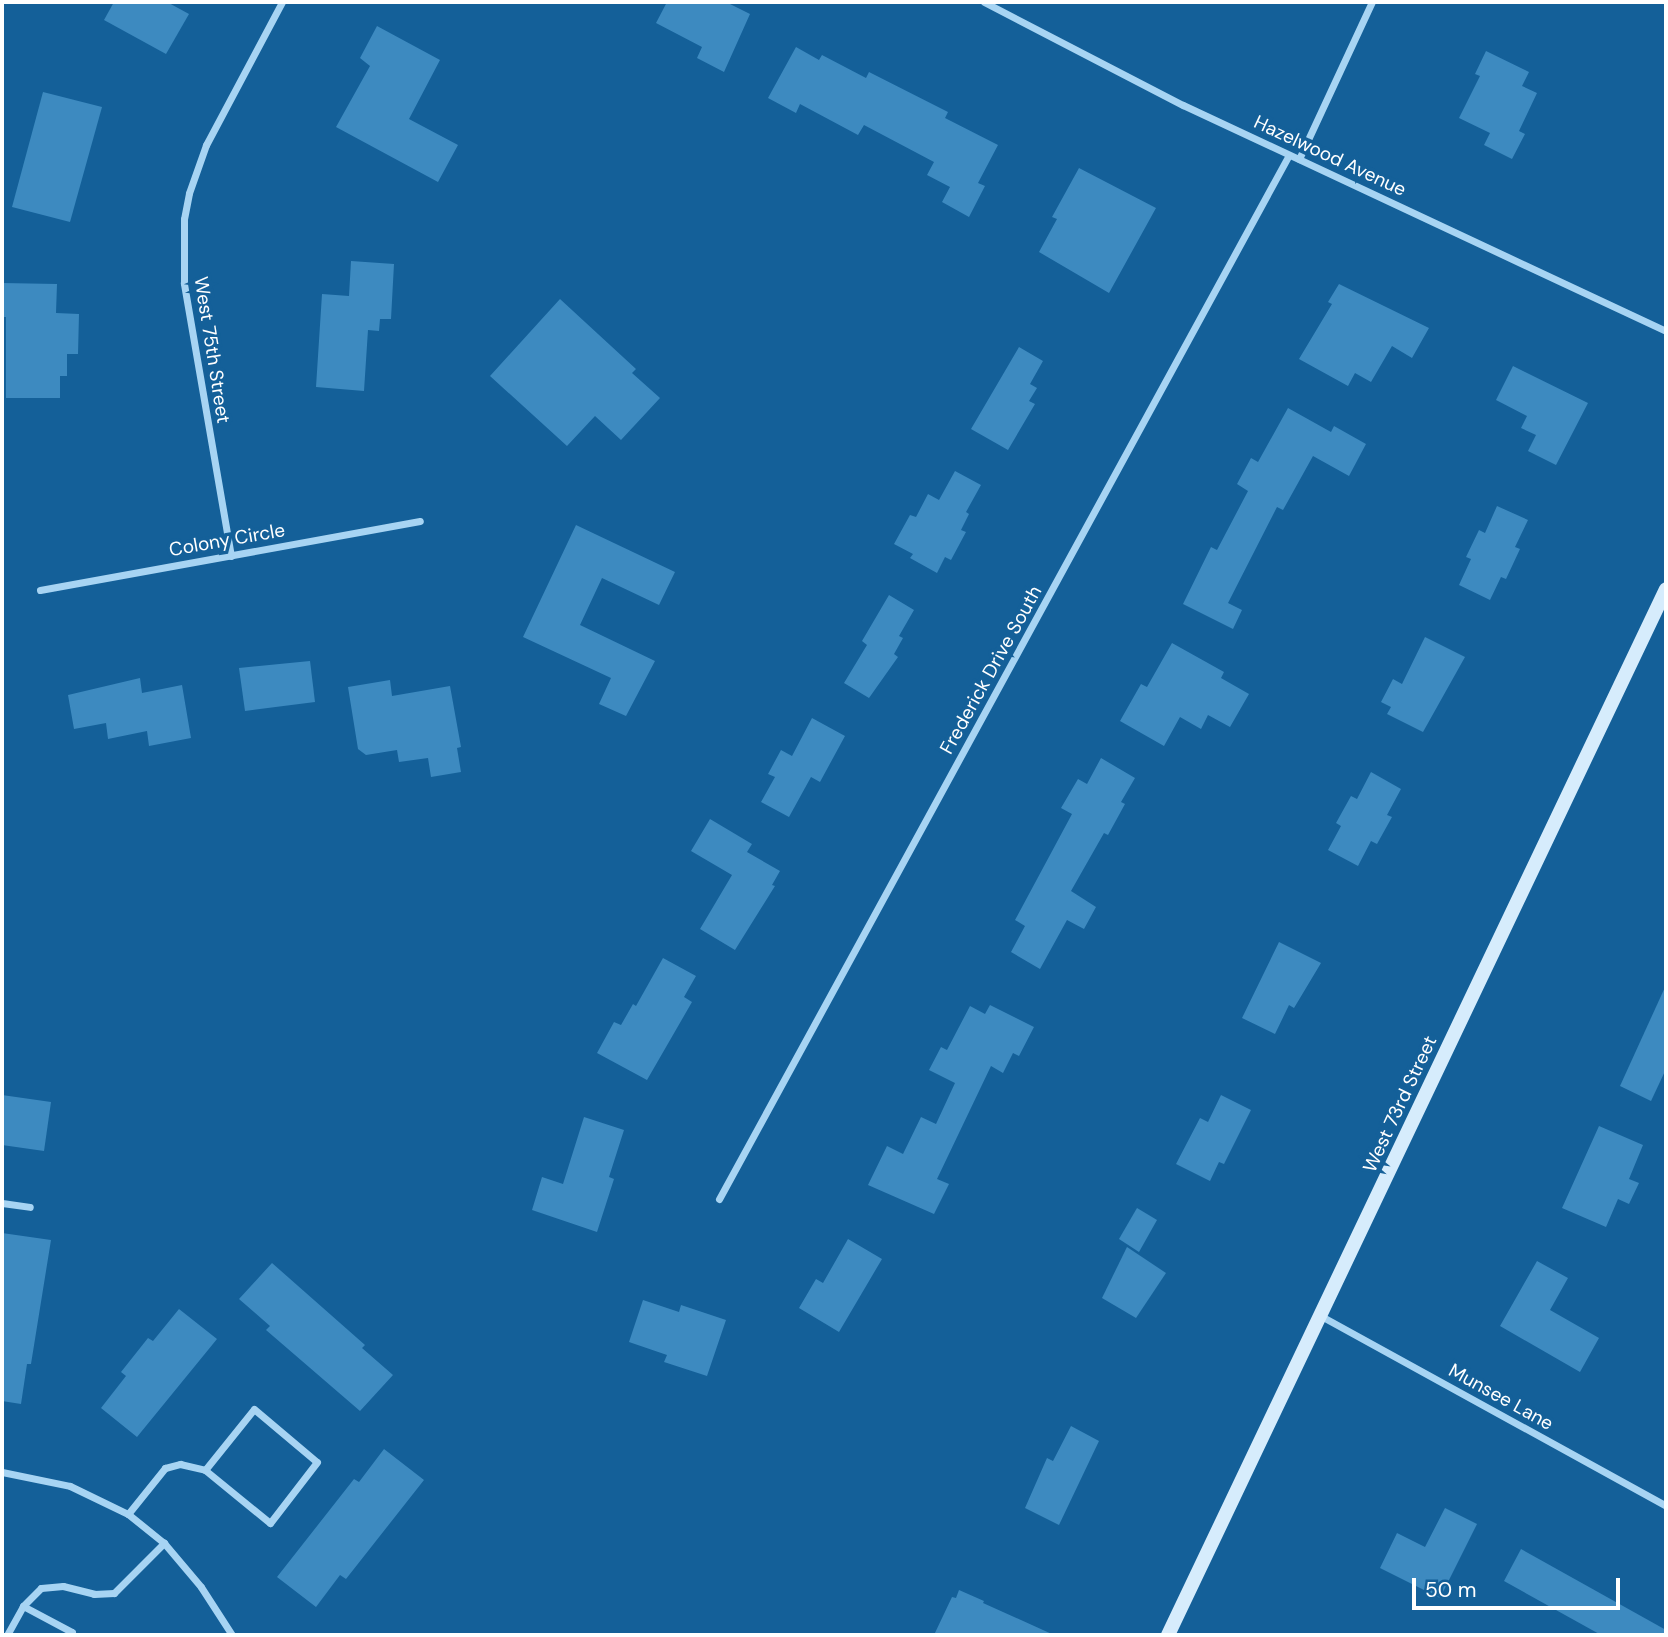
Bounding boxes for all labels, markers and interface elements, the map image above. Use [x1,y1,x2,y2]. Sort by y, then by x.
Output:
street label: Hazelwood Avenue [1250,111,1410,201]
street label: West 75th Street [189,275,235,425]
street label: Colony Circle [167,519,287,561]
street label: Frederick Drive South [935,582,1047,758]
street label: West 73rd Street [1358,1032,1442,1176]
street label: Munsee Lane [1445,1359,1557,1435]
scale bar [1416,1564,1624,1608]
text: 50 m [1425,1576,1476,1604]

